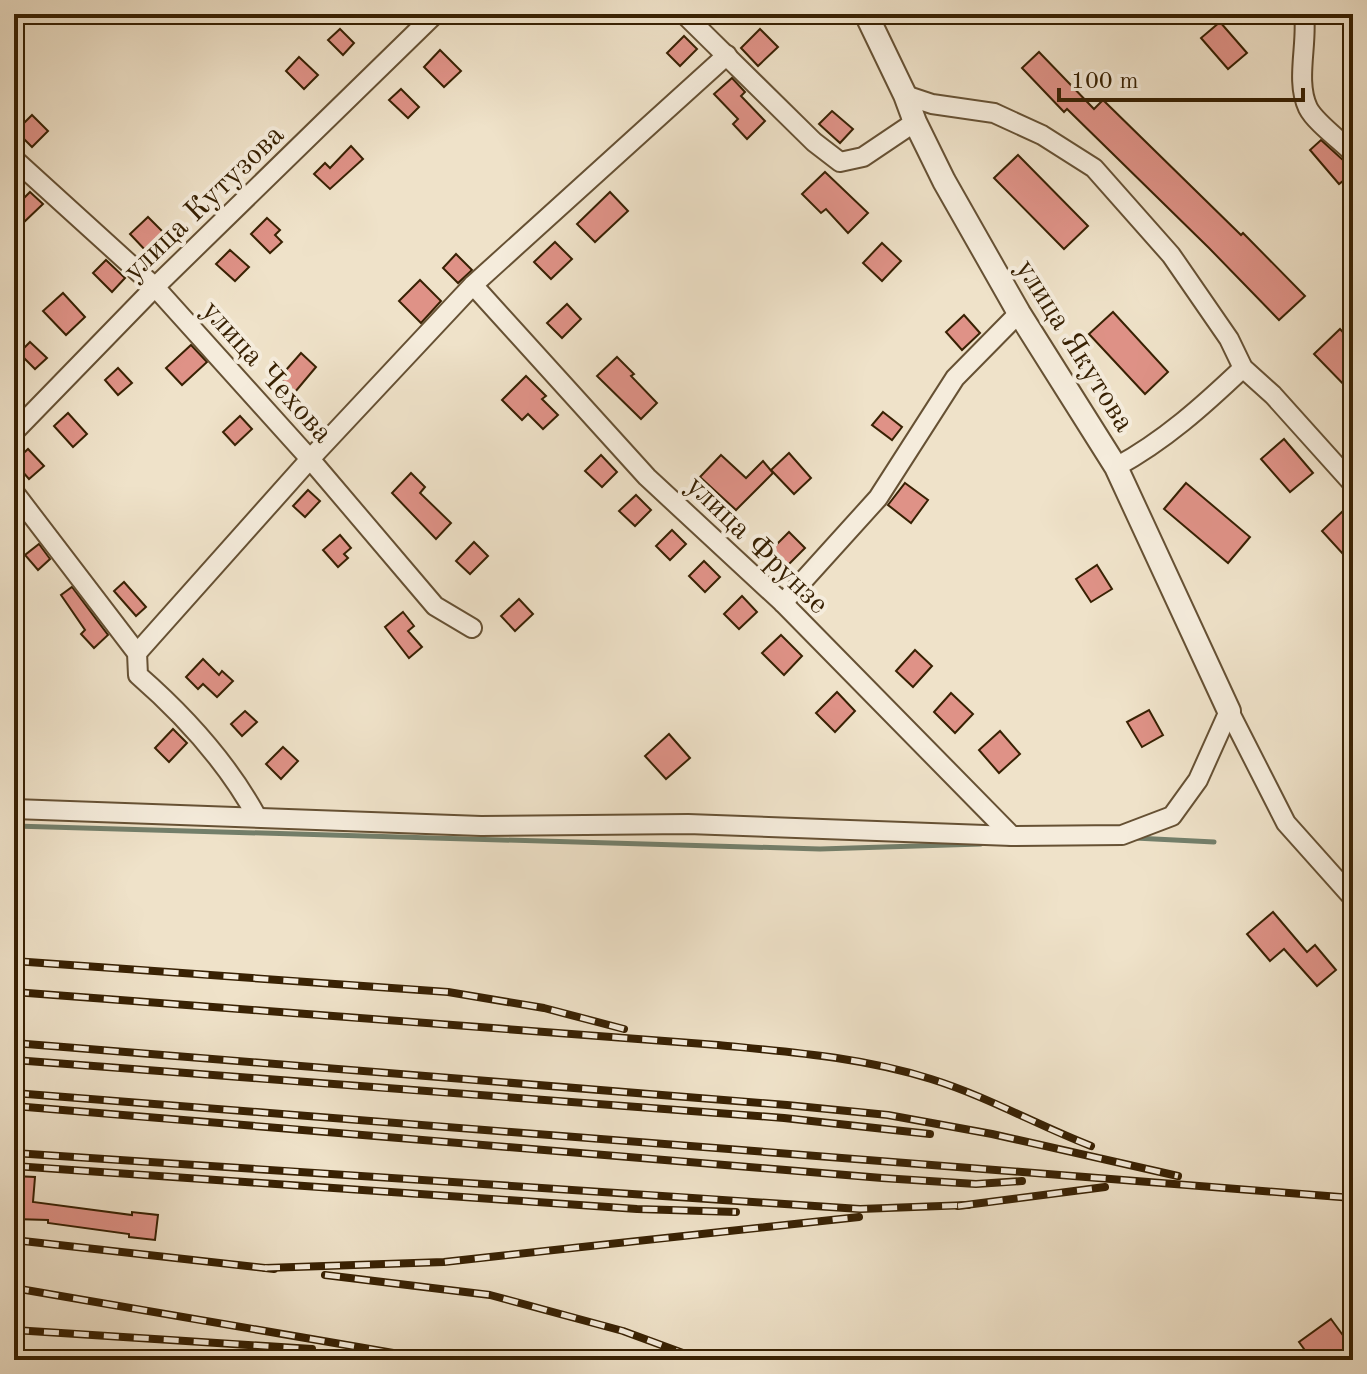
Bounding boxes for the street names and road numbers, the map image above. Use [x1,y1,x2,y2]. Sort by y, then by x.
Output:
street label: улица Кутузова [118,120,290,287]
street label: улица Якутова [1009,255,1139,438]
street label: улица Чехова [195,295,338,449]
street label: улица Фрунзе [680,471,833,620]

